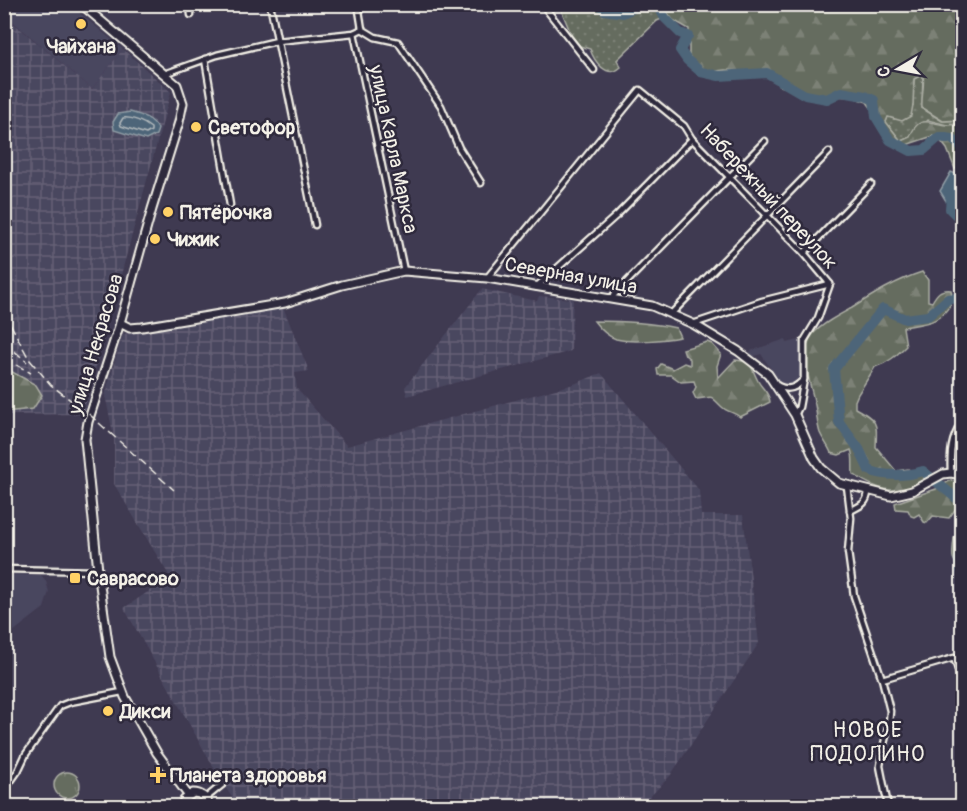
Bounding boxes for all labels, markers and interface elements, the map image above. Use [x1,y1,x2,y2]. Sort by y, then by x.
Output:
marker: Чайхана [74,17,88,31]
place label: Чайхана [46,34,116,59]
north arrow [868,39,928,99]
street label: улица Карла Маркса [363,62,424,236]
text: С [873,65,895,78]
place label: Светофор [208,115,296,140]
street label: Набережный переулок [694,118,843,275]
marker: Светофор [189,120,203,134]
place label: Пятёрочка [180,200,272,225]
marker: Пятёрочка [161,205,175,219]
place label: Чижик [167,227,220,252]
marker: Чижик [148,232,162,246]
street label: Северная улица [503,252,639,299]
street label: улица Некрасова [62,271,129,418]
place label: Саврасово [87,566,179,591]
marker: Саврасово [68,571,82,585]
place label: Дикси [119,699,170,724]
marker: Дикси [101,704,115,718]
district label: НОВОЕ ПОДОЛИНО [810,717,926,768]
place label: Планета здоровья [170,763,326,788]
marker: Планета здоровья [151,768,165,782]

